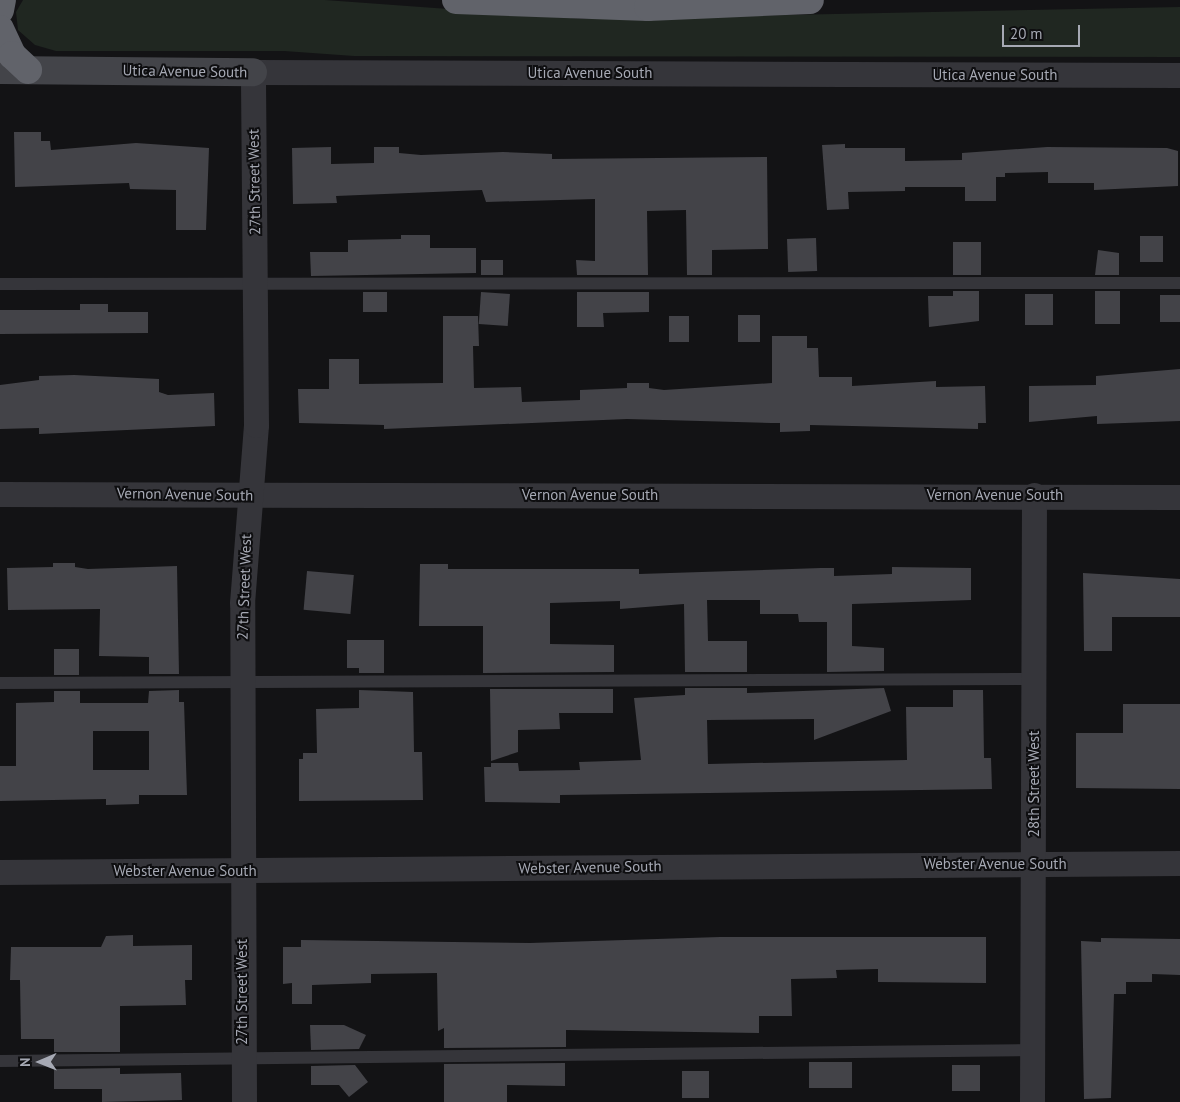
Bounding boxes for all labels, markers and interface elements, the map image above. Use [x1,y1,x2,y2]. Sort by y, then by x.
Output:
scale bar [1005,15,1082,47]
text: 20 m [1010,24,1043,43]
street label: Utica Avenue South [122,61,248,81]
street label: Utica Avenue South [527,64,653,82]
street label: Utica Avenue South [932,66,1058,84]
street label: 27th Street West [244,129,264,235]
street label: Vernon Avenue South [116,484,254,504]
street label: Vernon Avenue South [521,486,659,504]
street label: Vernon Avenue South [926,486,1064,504]
street label: 27th Street West [233,534,255,640]
street label: 28th Street West [1025,731,1043,837]
street label: Webster Avenue South [923,855,1067,873]
street label: Webster Avenue South [518,857,662,877]
street label: Webster Avenue South [113,862,257,880]
street label: 27th Street West [233,939,251,1045]
north arrow [15,1037,65,1087]
text: N [16,1058,34,1067]

